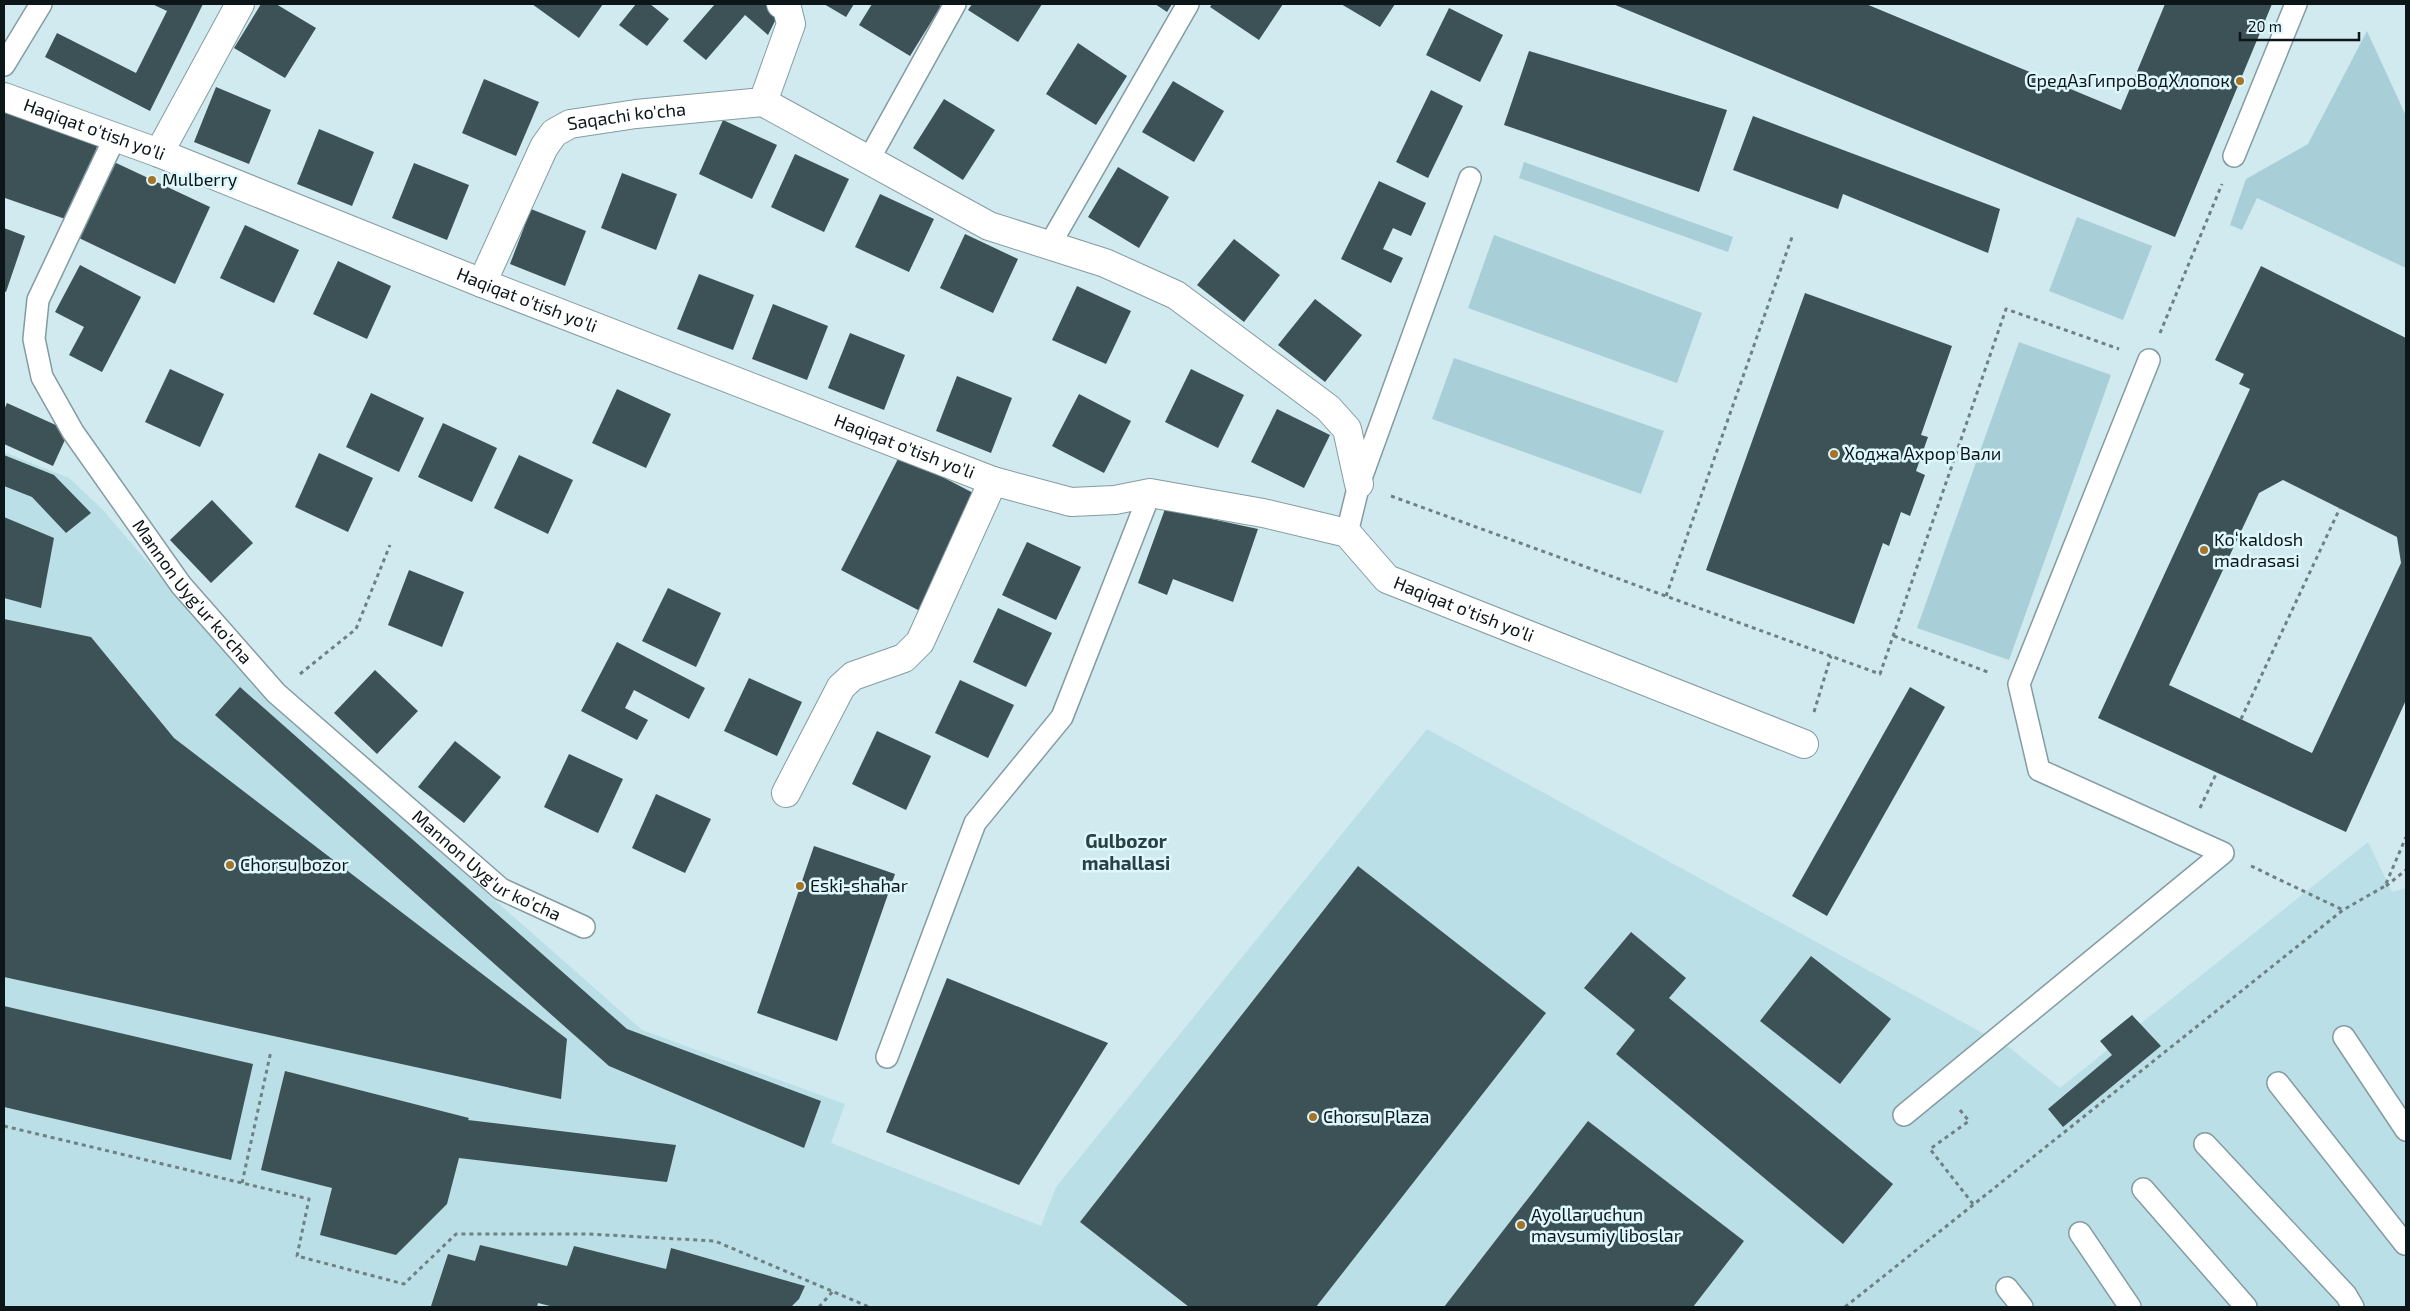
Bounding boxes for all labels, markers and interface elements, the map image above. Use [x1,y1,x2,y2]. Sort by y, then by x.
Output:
scale bar [2240,10,2359,42]
text: 20 m [2248,17,2282,35]
place label: СредАзГипроВодХлопок [2026,69,2230,91]
marker: СредАзГипроВодХлопок [2234,75,2246,87]
street label: Haqiqat o'tish yo'li [21,93,169,164]
street label: Saqachi ko'cha [566,97,687,134]
place label: Mulberry [162,168,238,190]
marker: Mulberry [146,174,158,186]
street label: Haqiqat o'tish yo'li [454,262,601,337]
street label: Haqiqat o'tish yo'li [831,409,978,483]
place label: Ходжа Ахрор Вали [1844,442,2001,464]
marker: Ходжа Ахрор Вали [1828,448,1840,460]
street label: Mannon Uyg'ur ko'cha [128,515,257,668]
place label: Koʻkaldosh madrasasi [2214,528,2303,571]
marker: Koʻkaldosh madrasasi [2198,544,2210,556]
street label: Haqiqat o'tish yo'li [1391,571,1537,646]
street label: Mannon Uyg'ur ko'cha [408,805,565,925]
district label: Gulbozor mahallasi [1082,829,1170,874]
place label: Chorsu bozor [240,853,349,875]
marker: Chorsu bozor [224,859,236,871]
place label: Eski-shahar [810,874,908,896]
marker: Eski-shahar [794,880,806,892]
place label: Chorsu Plaza [1323,1105,1430,1127]
marker: Chorsu Plaza [1307,1111,1319,1123]
place label: Ayollar uchun mavsumiy liboslar [1531,1203,1681,1246]
marker: Ayollar uchun mavsumiy liboslar [1515,1219,1527,1231]

